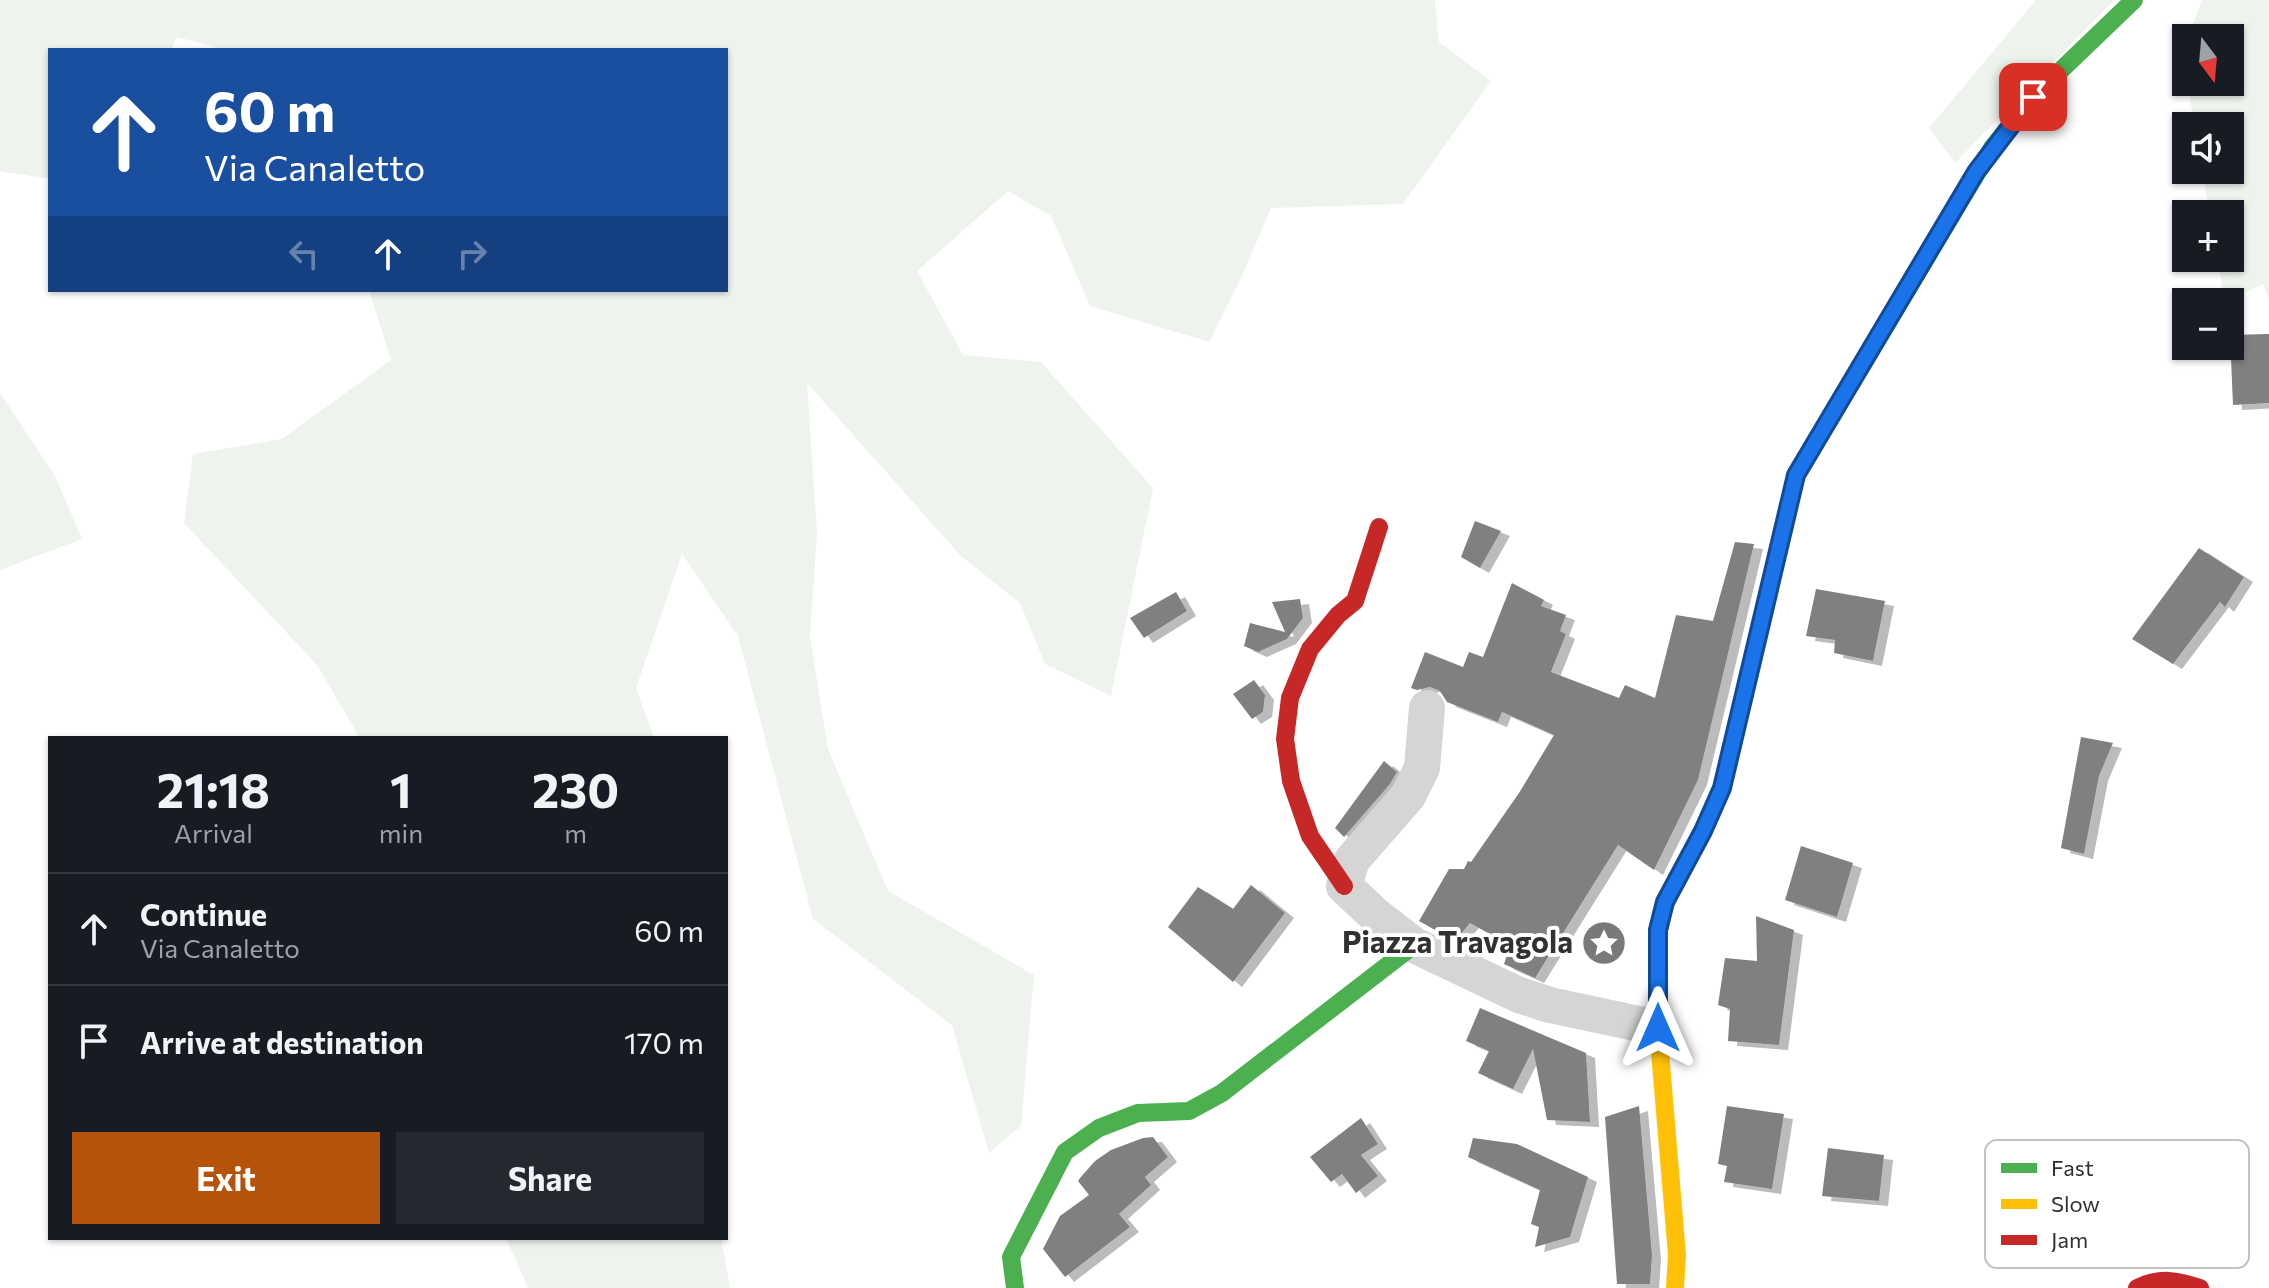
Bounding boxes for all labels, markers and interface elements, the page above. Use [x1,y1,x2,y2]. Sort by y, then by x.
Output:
north arrow [2172,24,2244,96]
map controls [2172,24,2244,360]
pin [1999,63,2067,131]
text: 60 m [204,75,335,144]
icon: arrive [2011,75,2055,119]
icon: ahead [72,80,176,184]
button: sound [2172,112,2244,184]
text: Via Canaletto [204,144,425,188]
button: + [2172,200,2244,272]
icon: left [282,232,326,276]
icon: ahead [366,232,410,276]
icon: right [450,232,494,276]
button: − [2172,288,2244,360]
text: 21:18 [157,759,270,818]
text: 1 [390,759,412,818]
text: 230 [532,759,619,818]
text: Arrival [174,817,253,848]
text: min [379,817,423,848]
text: m [564,817,587,848]
text: Continue [140,895,267,932]
icon: ahead [72,907,116,951]
text: 60 m [634,911,704,948]
place icon: Piazza Travagola [1580,919,1628,967]
place label: Piazza Travagola [1342,922,1573,959]
text: Via Canaletto [140,932,300,963]
position arrow [1616,986,1700,1070]
icon: arrive [72,1019,116,1063]
text: Arrive at destination [140,1023,424,1060]
text: 170 m [624,1023,704,1060]
button: Exit [72,1132,380,1224]
button: Share [396,1132,704,1224]
legend [1985,1140,2249,1268]
text: Fast [2051,1154,2094,1181]
text: Slow [2051,1190,2100,1217]
text: Jam [2051,1226,2088,1253]

